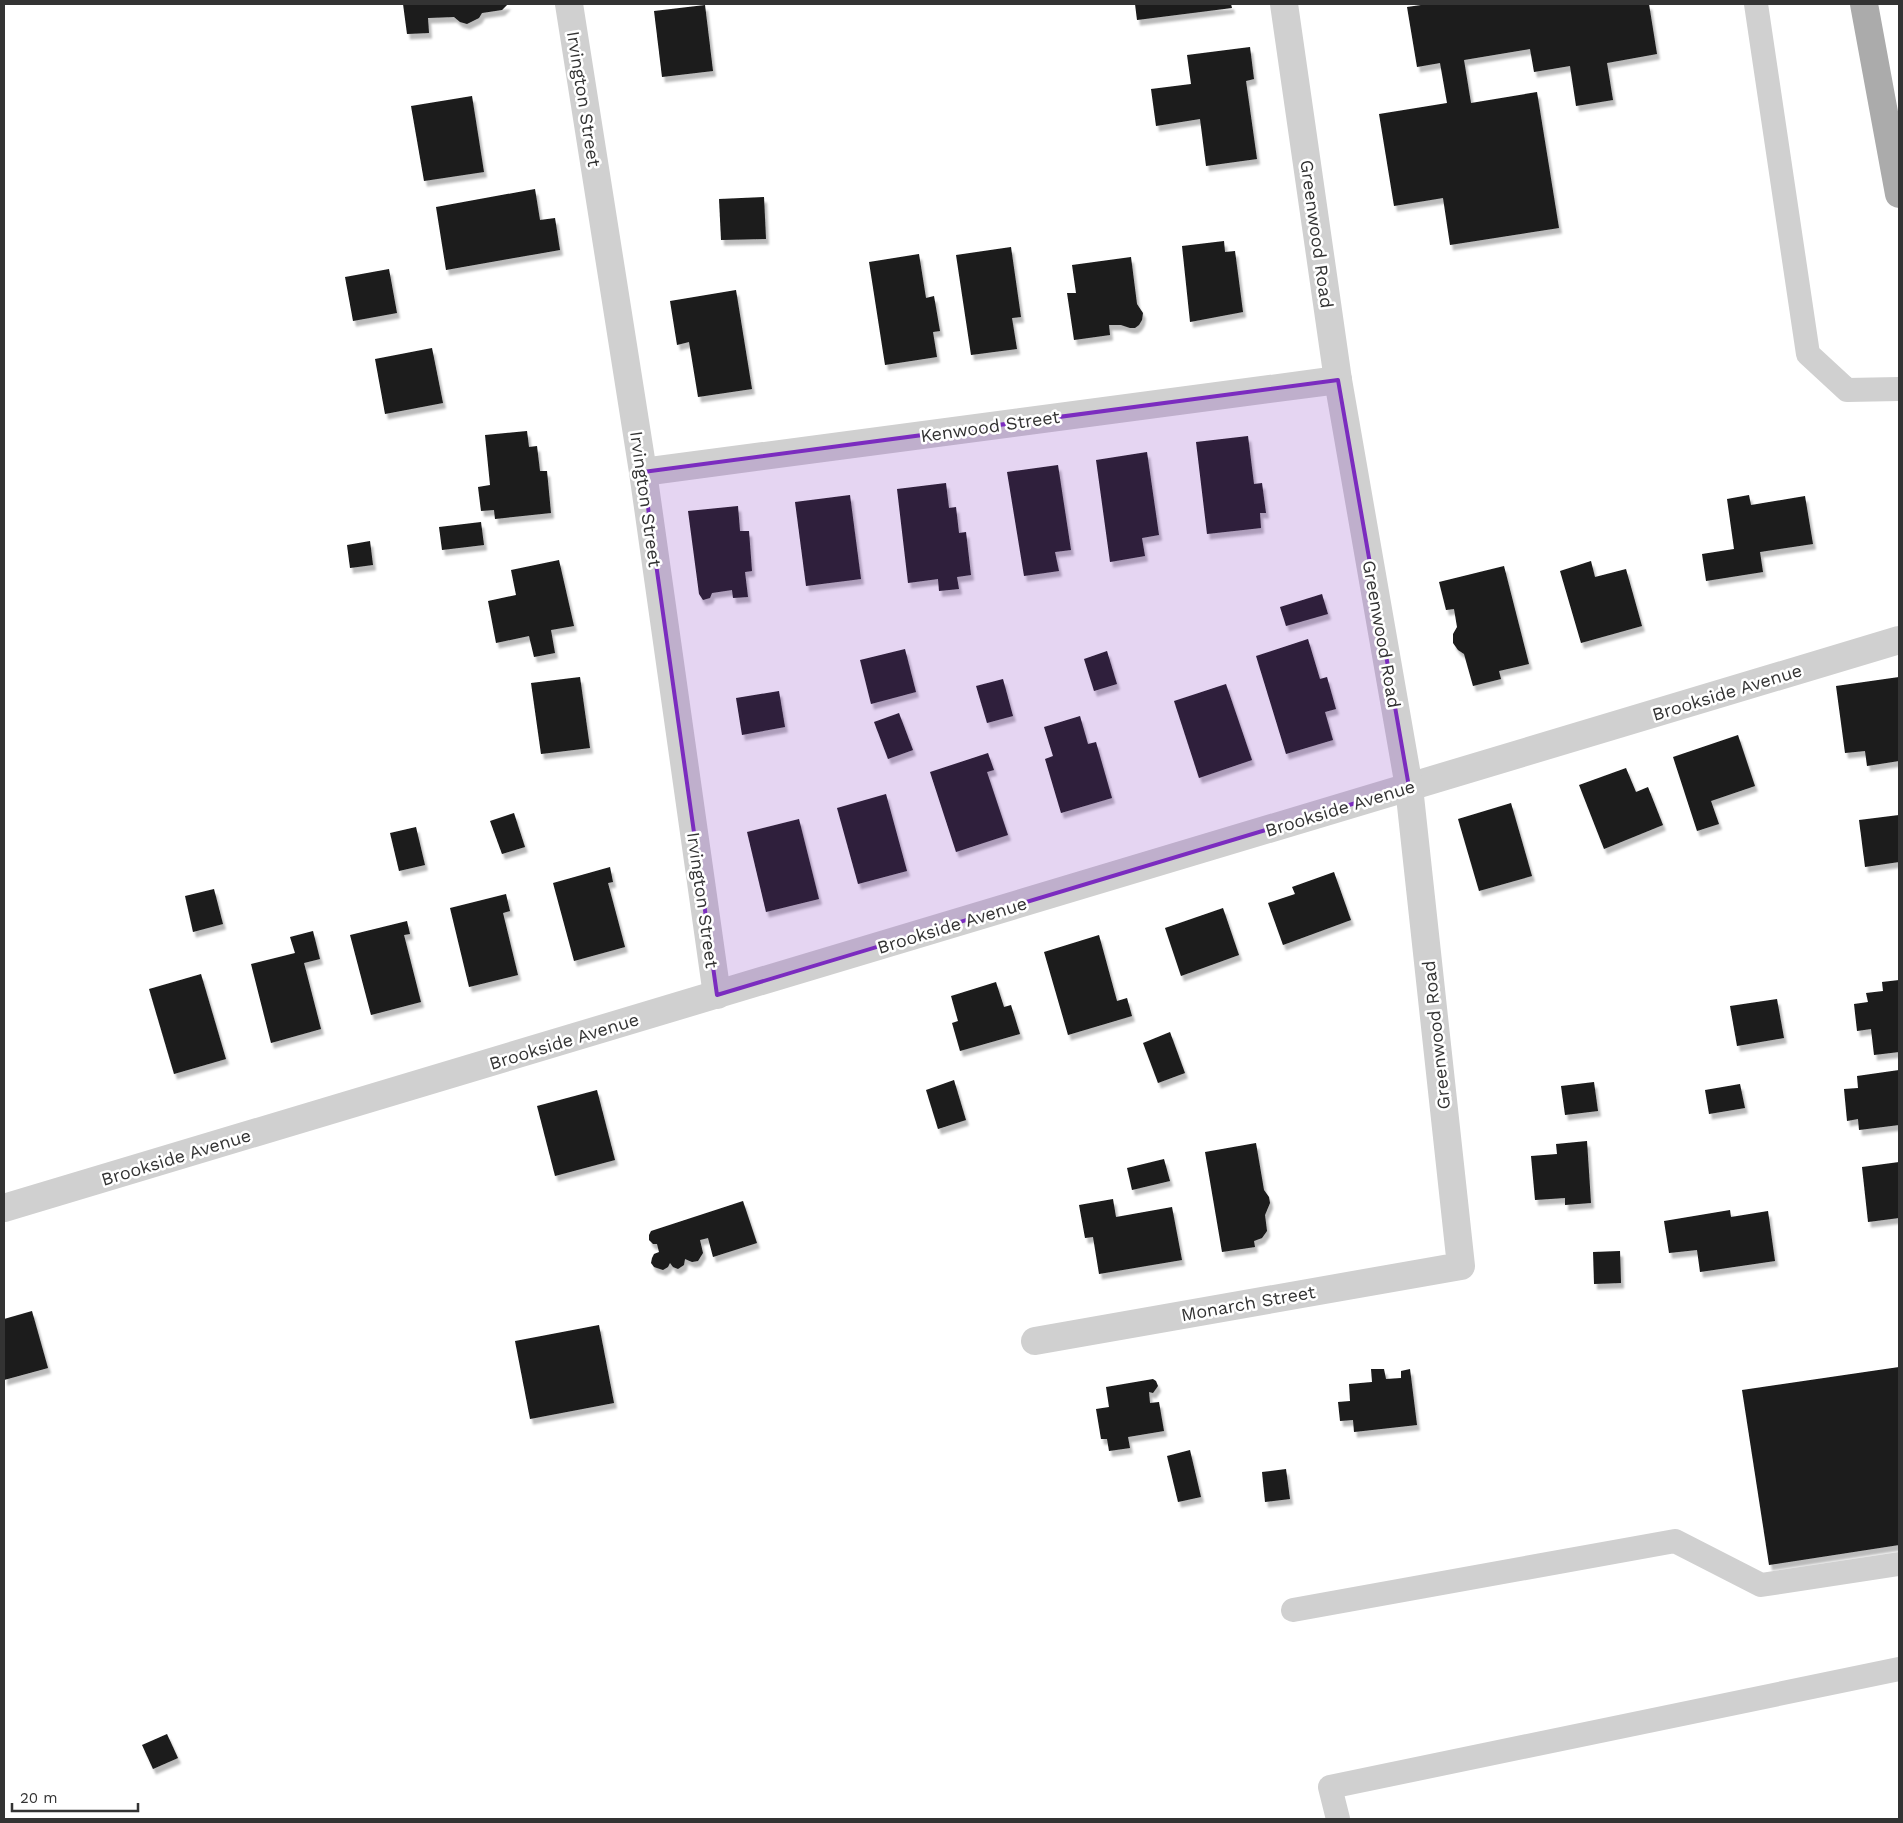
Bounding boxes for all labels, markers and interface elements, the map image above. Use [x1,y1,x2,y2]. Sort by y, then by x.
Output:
street label: Irvington Street [563,30,605,169]
street label: Greenwood Road [1296,158,1338,310]
street label: Kenwood Street [919,406,1061,446]
street label: Irvington Street [626,430,666,569]
street label: Greenwood Road [1359,559,1405,709]
street label: Brookside Avenue [1650,659,1804,725]
street label: Brookside Avenue [1263,775,1417,841]
street label: Irvington Street [683,831,723,970]
street label: Brookside Avenue [875,892,1029,958]
street label: Greenwood Road [1418,960,1454,1110]
street label: Brookside Avenue [487,1008,641,1074]
street label: Brookside Avenue [99,1124,253,1190]
street label: Monarch Street [1179,1281,1317,1325]
scale bar [12,1780,139,1812]
text: 20 m [20,1789,58,1807]

